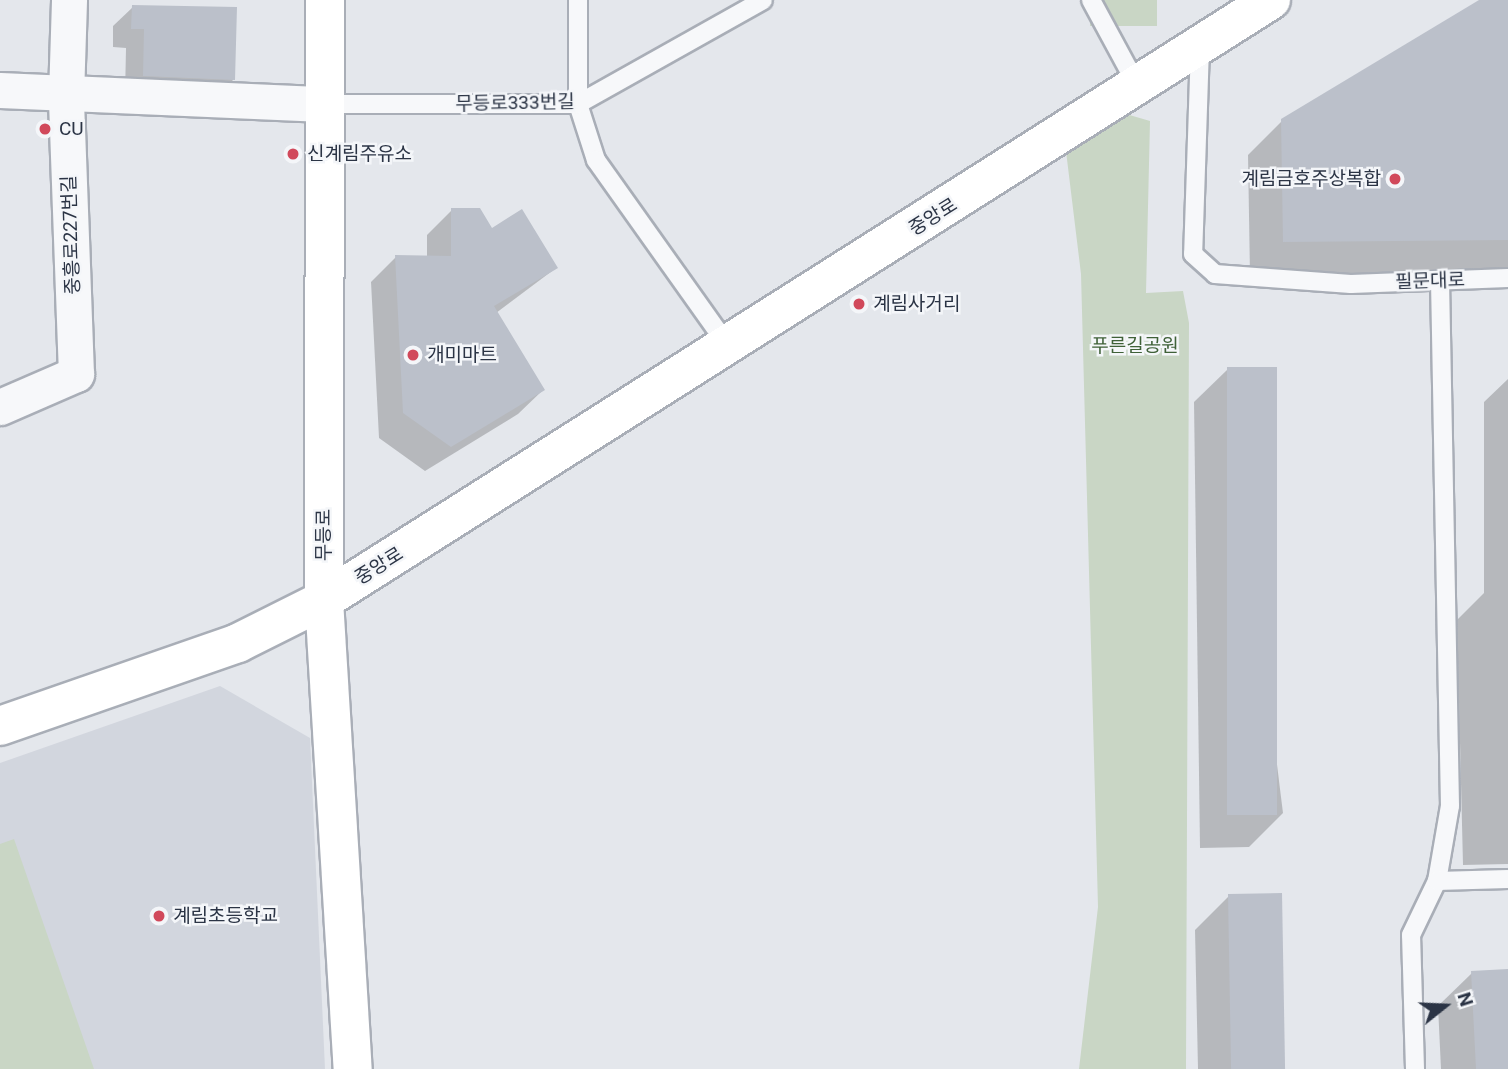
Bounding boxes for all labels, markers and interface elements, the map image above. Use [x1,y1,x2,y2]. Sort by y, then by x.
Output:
street label: 무등로333번길 [455,91,575,115]
place label: CU [59,118,84,140]
marker: CU [37,121,53,137]
place label: 신계림주유소 [307,143,412,165]
marker: 신계림주유소 [285,146,301,162]
place label: 계림금호주상복합 [1241,168,1381,190]
marker: 계림금호주상복합 [1387,171,1403,187]
street label: 중흥로227번길 [58,175,84,295]
street label: 중앙로 [905,193,961,241]
street label: 필문대로 [1395,268,1465,294]
place label: 계림사거리 [873,293,960,315]
marker: 계림사거리 [851,296,867,312]
park label: 푸른길공원 [1091,335,1179,357]
place label: 개미마트 [427,344,497,366]
marker: 개미마트 [405,347,421,363]
street label: 무등로 [313,509,335,561]
street label: 중앙로 [351,542,407,590]
place label: 계림초등학교 [173,905,278,927]
marker: 계림초등학교 [151,908,167,924]
north arrow [1410,971,1480,1041]
text: N [1452,989,1478,1009]

